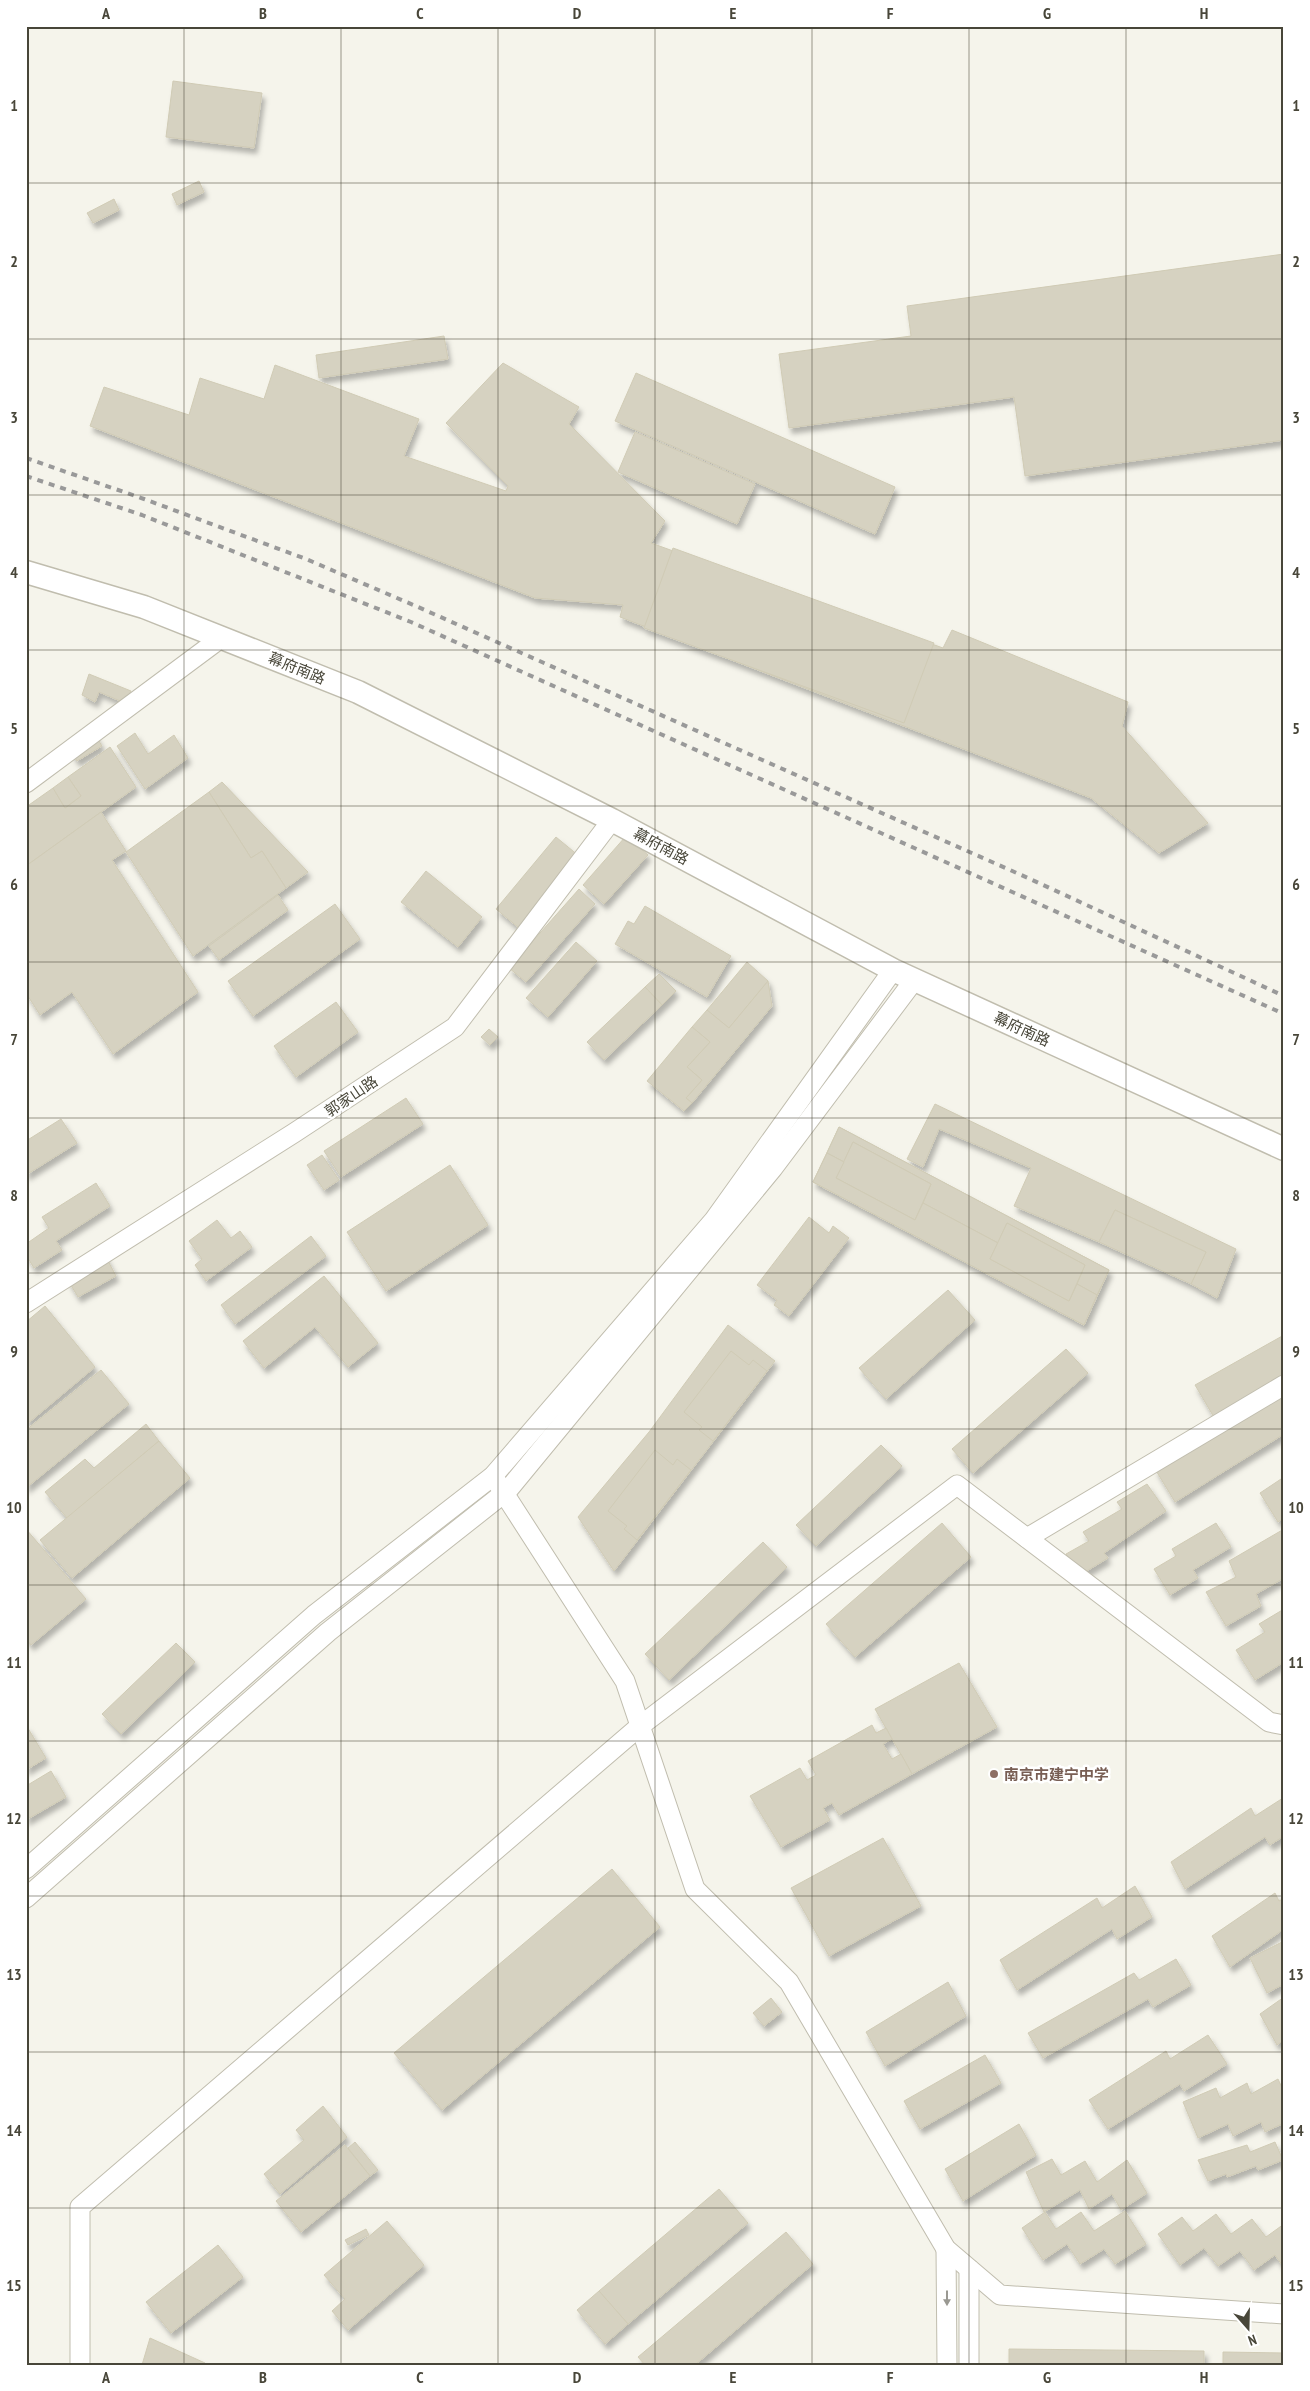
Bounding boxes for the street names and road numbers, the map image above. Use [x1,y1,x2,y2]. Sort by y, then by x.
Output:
street label: 幕府南路 [266,648,328,688]
street label: 幕府南路 [630,824,692,868]
street label: 幕府南路 [991,1008,1053,1050]
street label: 郭家山路 [321,1071,381,1121]

